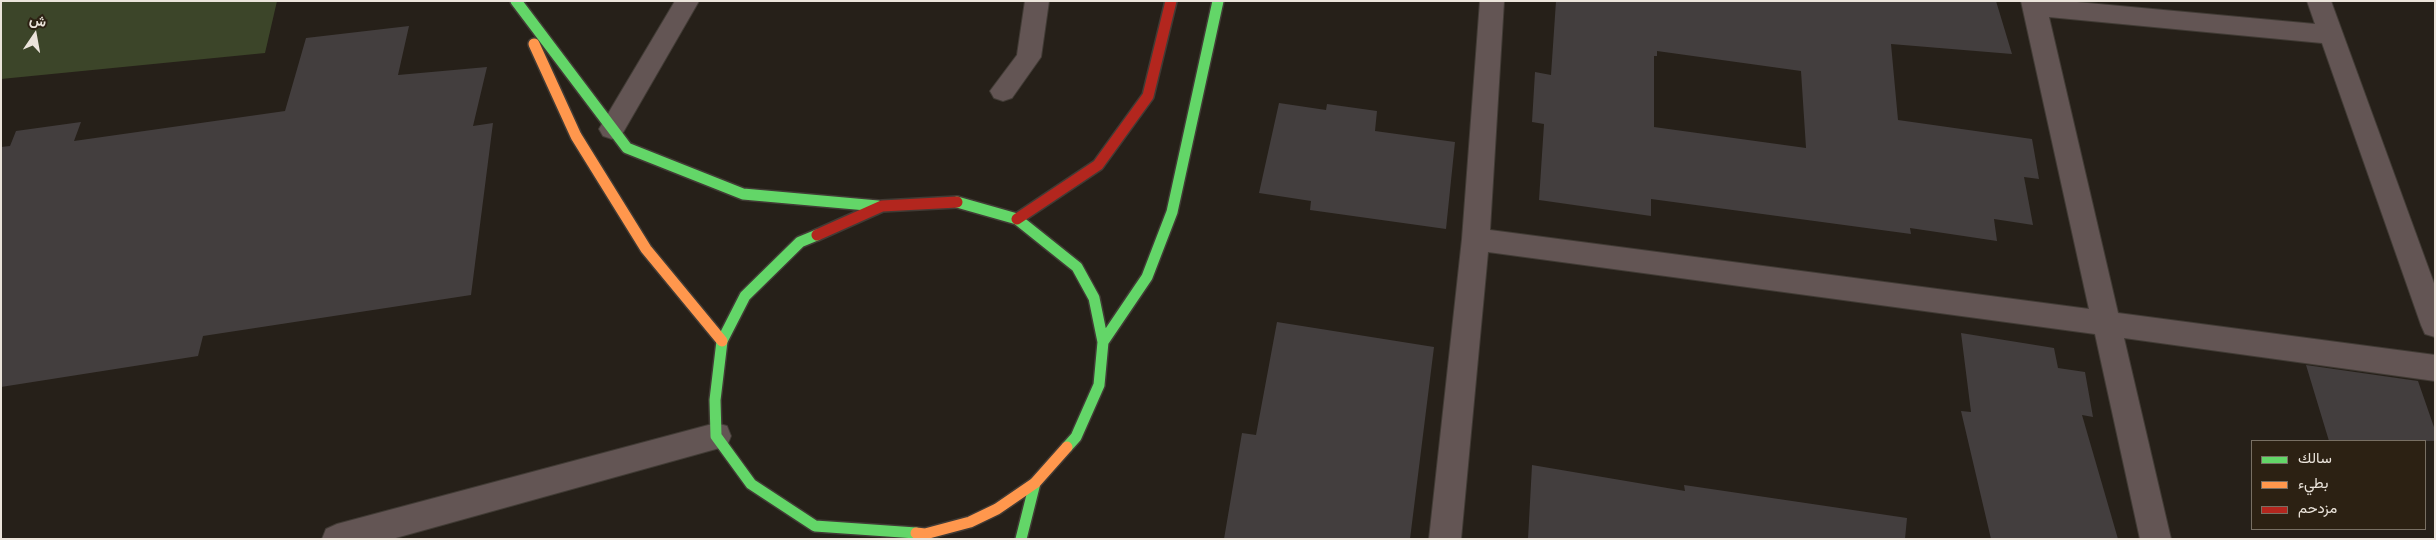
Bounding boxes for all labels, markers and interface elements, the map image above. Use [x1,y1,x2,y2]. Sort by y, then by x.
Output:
north arrow [10,10,60,60]
text: ش [28,10,48,30]
legend [2251,440,2426,530]
text: سالك [2298,448,2332,466]
text: بطيء [2298,473,2328,491]
text: مزدحم [2298,498,2337,516]

